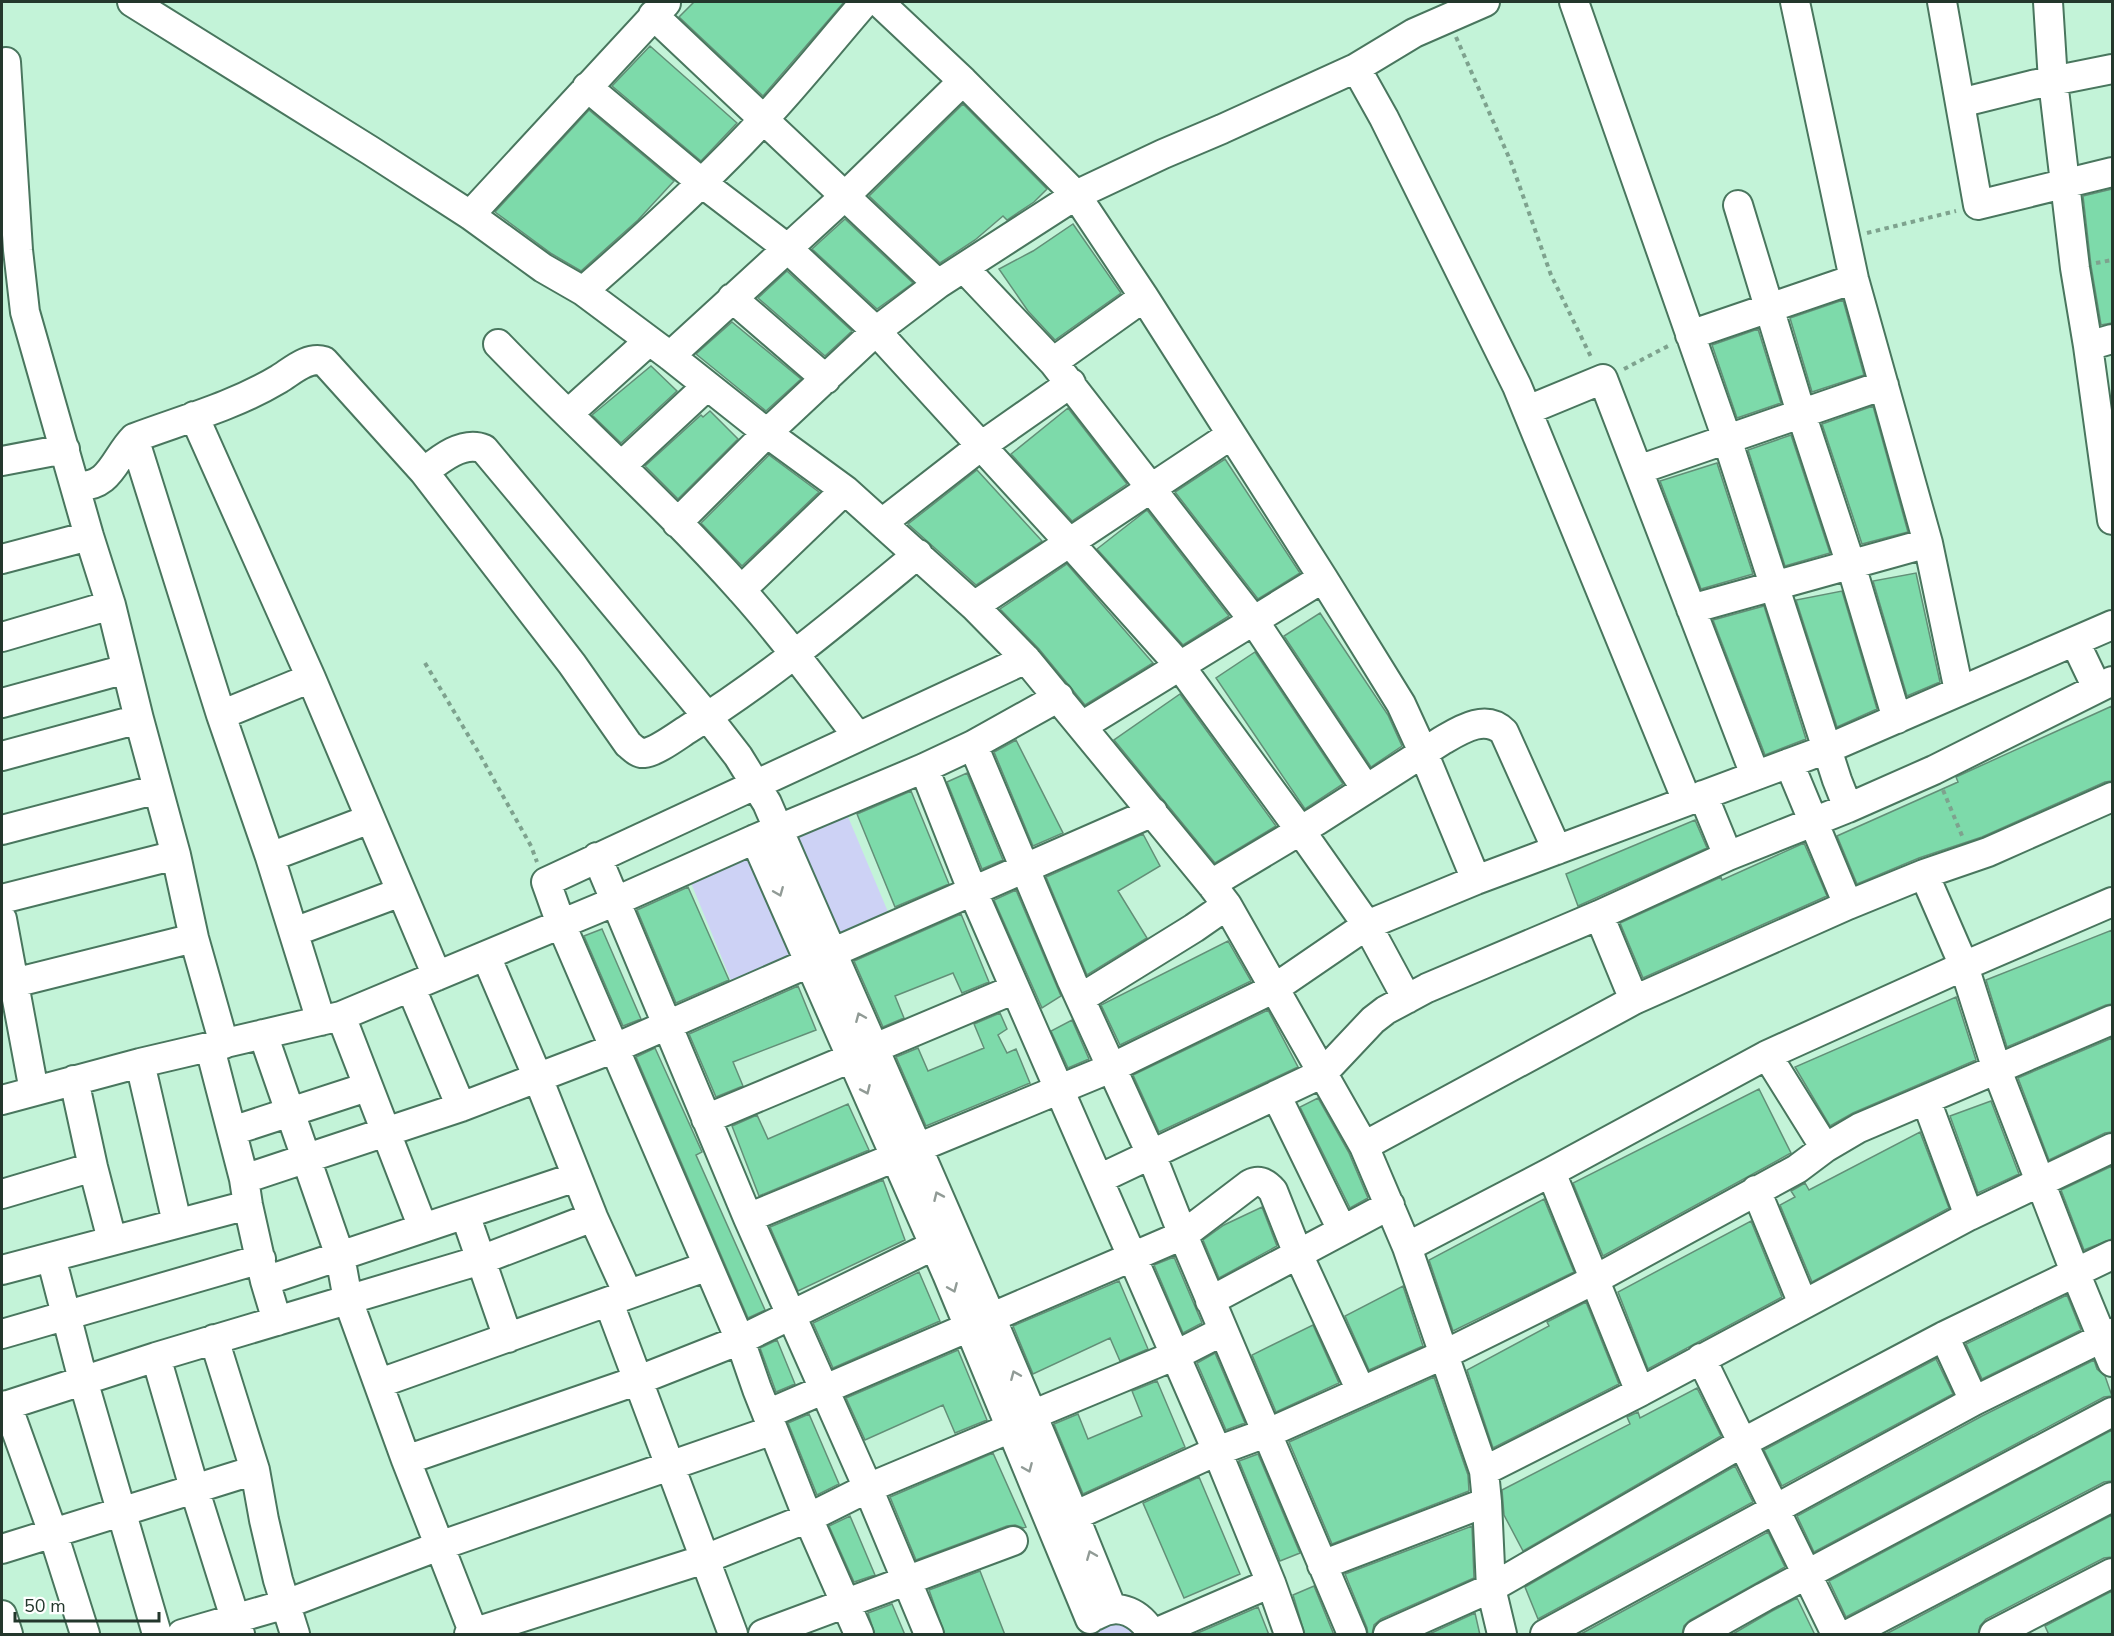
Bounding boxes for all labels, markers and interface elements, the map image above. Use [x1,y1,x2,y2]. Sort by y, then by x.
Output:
one-way arrow [772,886,784,897]
one-way arrow [856,1012,868,1023]
one-way arrow [859,1083,871,1094]
one-way arrow [933,1191,945,1202]
one-way arrow [946,1282,958,1293]
one-way arrow [1010,1371,1022,1382]
one-way arrow [1021,1461,1033,1472]
one-way arrow [1086,1550,1098,1561]
scale bar [15,1585,159,1623]
text: 50 m [24,1594,66,1618]

